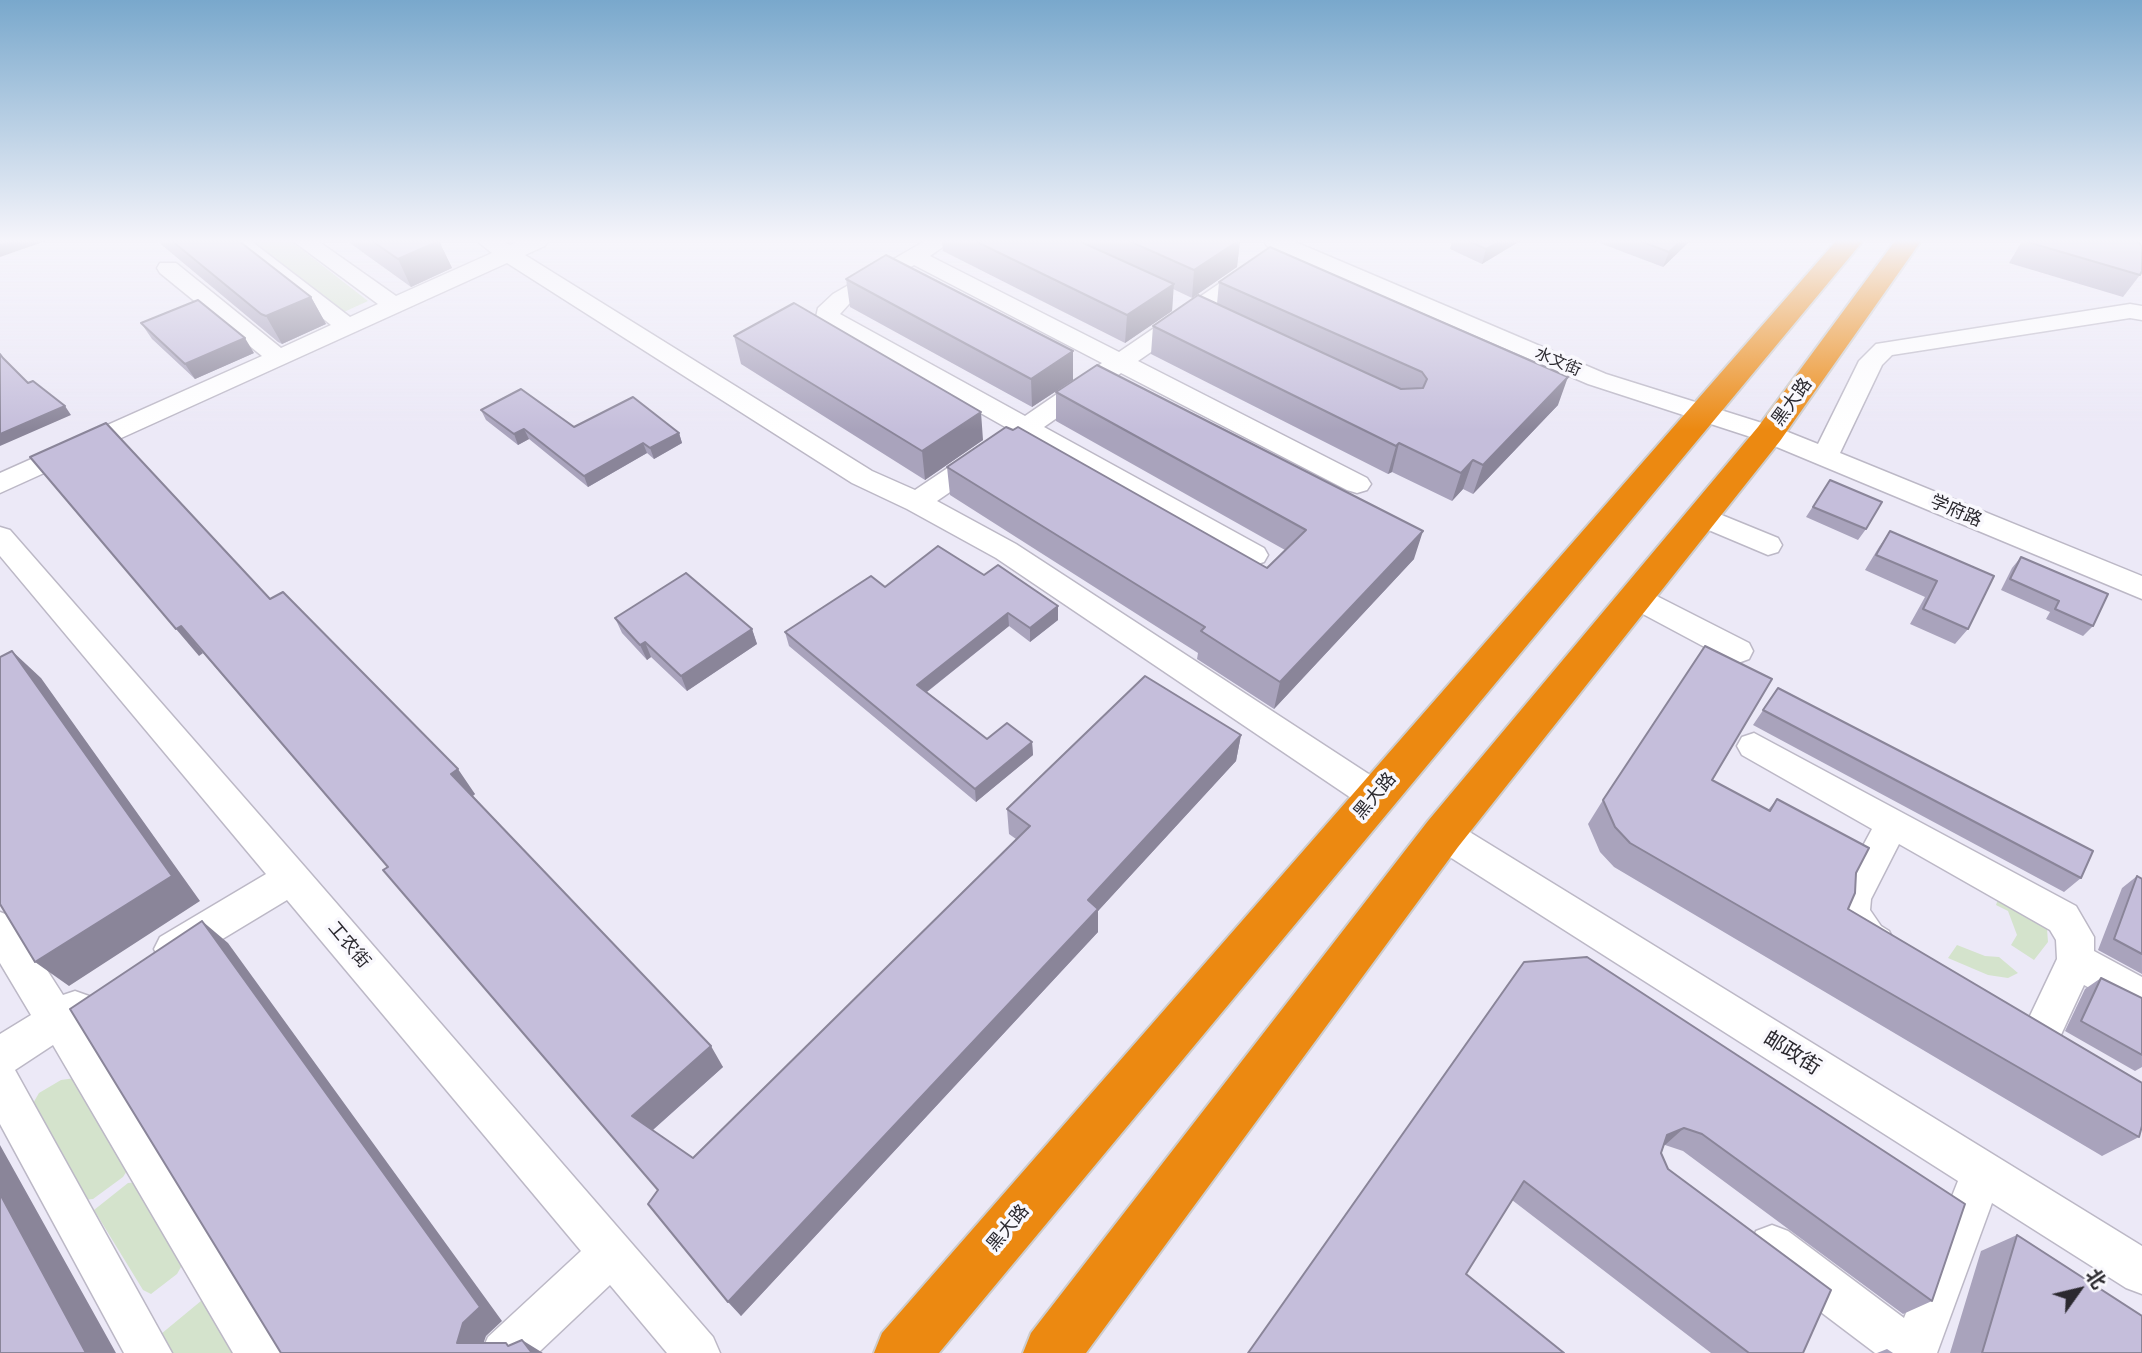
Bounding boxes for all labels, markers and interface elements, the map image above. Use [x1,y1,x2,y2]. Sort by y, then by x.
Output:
street label: 水文街 [1532,344,1584,380]
street label: 黑大路 [1767,374,1817,430]
street label: 学府路 [1927,491,1985,531]
street label: 黑大路 [1349,768,1401,824]
street label: 工农街 [323,917,375,973]
street label: 邮政街 [1759,1026,1825,1080]
street label: 黑大路 [982,1200,1034,1256]
north arrow [2044,1255,2114,1325]
text: 北 [2081,1264,2112,1293]

